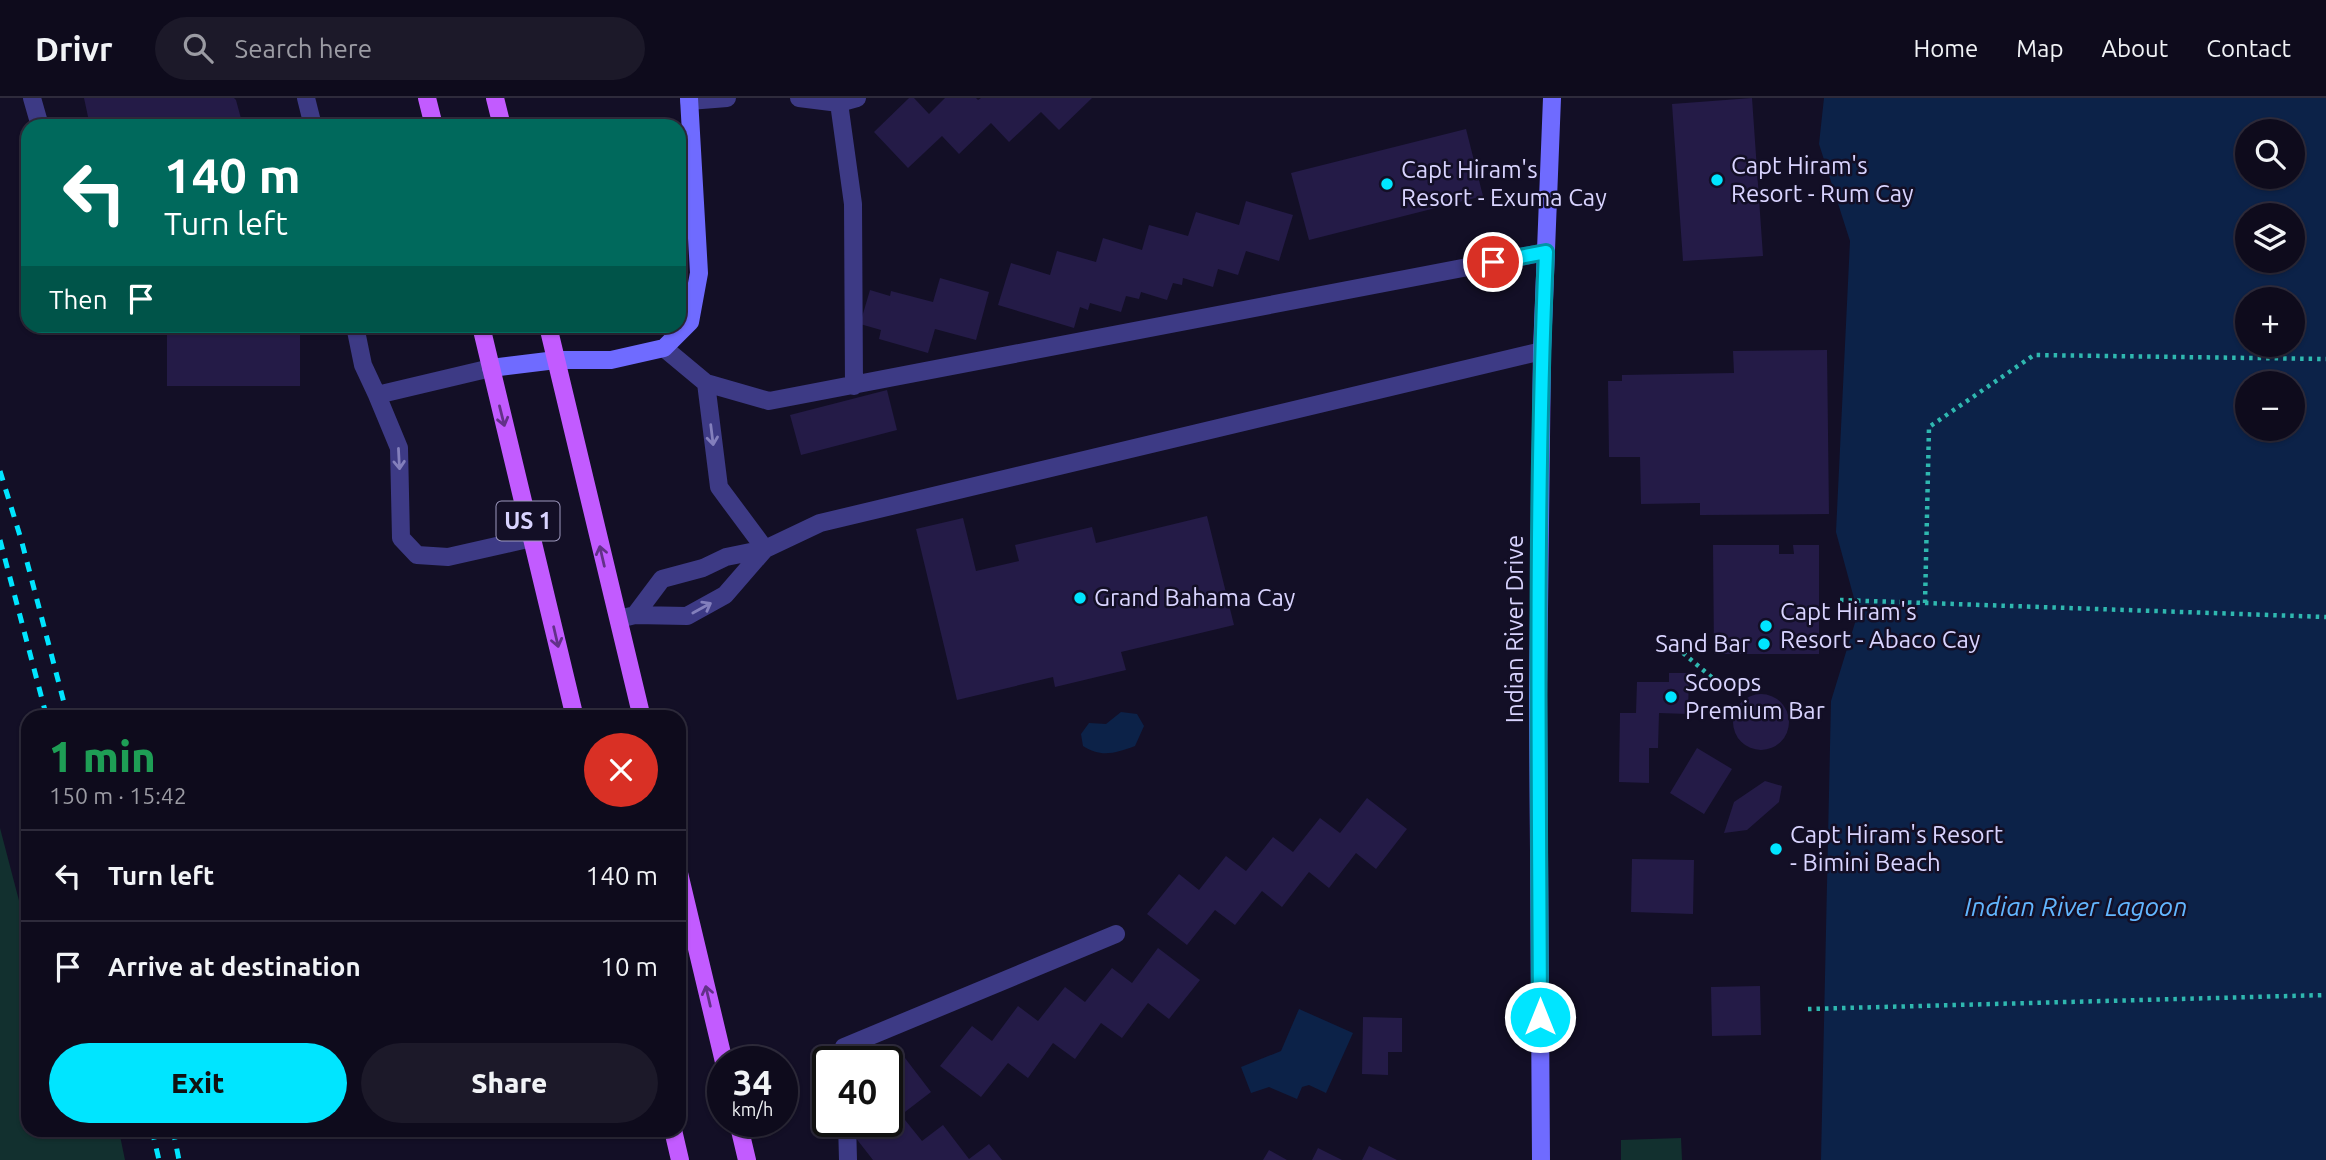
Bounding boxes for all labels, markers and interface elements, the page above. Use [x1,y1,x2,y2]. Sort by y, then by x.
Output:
search box [155,17,645,80]
icon: search [179,29,217,67]
text: Drivr [35,30,113,67]
text: Search here [235,34,372,63]
text: Home [1913,35,1978,62]
text: Map [2016,35,2063,62]
text: About [2101,35,2168,62]
text: Contact [2206,35,2291,62]
map controls [2235,119,2305,441]
button: search [2235,119,2305,189]
icon: left [49,147,140,238]
text: 140 m [164,147,301,202]
place label: Capt Hiram's Resort - Rum Cay [1731,152,1914,207]
place label: Capt Hiram's Resort - Exuma Cay [1401,156,1607,211]
marker: Capt Hiram's Resort - Rum Cay [1709,172,1725,188]
marker: Capt Hiram's Resort - Exuma Cay [1379,176,1395,192]
button: layers [2235,203,2305,273]
text: Turn left [164,205,288,241]
pin [1463,232,1523,292]
icon: arrive [1474,243,1512,281]
icon: arrive [122,280,160,318]
text: Then [49,285,108,314]
button: + [2235,287,2305,357]
button: − [2235,371,2305,441]
one-way arrow [496,404,509,427]
one-way arrow [706,423,719,446]
one-way arrow [392,447,405,470]
road number: US 1 [496,502,560,540]
street label: Indian River Drive [1501,535,1528,723]
one-way arrow [595,545,608,568]
place label: Grand Bahama Cay [1094,584,1296,611]
marker: Grand Bahama Cay [1072,590,1088,606]
place label: Capt Hiram's Resort - Abaco Cay [1780,598,1981,653]
one-way arrow [691,601,711,615]
marker: Capt Hiram's Resort - Abaco Cay [1758,618,1774,634]
one-way arrow [549,625,563,648]
place label: Sand Bar [1655,630,1750,657]
marker: Sand Bar [1756,636,1772,652]
place label: Scoops Premium Bar [1685,669,1825,724]
marker: Scoops Premium Bar [1663,689,1679,705]
text: 1 min [49,733,156,780]
button: close [584,733,658,807]
text: 150 m · 15:42 [49,783,187,808]
place label: Capt Hiram's Resort - Bimini Beach [1790,821,2004,876]
marker: Capt Hiram's Resort - Bimini Beach [1768,841,1784,857]
icon: left [49,857,87,895]
text: Turn left [108,861,214,890]
text: 140 m [586,861,658,890]
water label: Indian River Lagoon [1965,892,2187,921]
icon: arrive [49,948,87,986]
text: Arrive at destination [108,952,361,981]
text: 10 m [600,952,658,981]
position arrow [1503,980,1577,1054]
one-way arrow [701,985,714,1008]
button: Exit [49,1043,347,1123]
button: Share [361,1043,658,1123]
speed limit sign: 40 [812,1046,903,1137]
text: 34 [733,1062,772,1102]
text: km/h [732,1099,773,1119]

